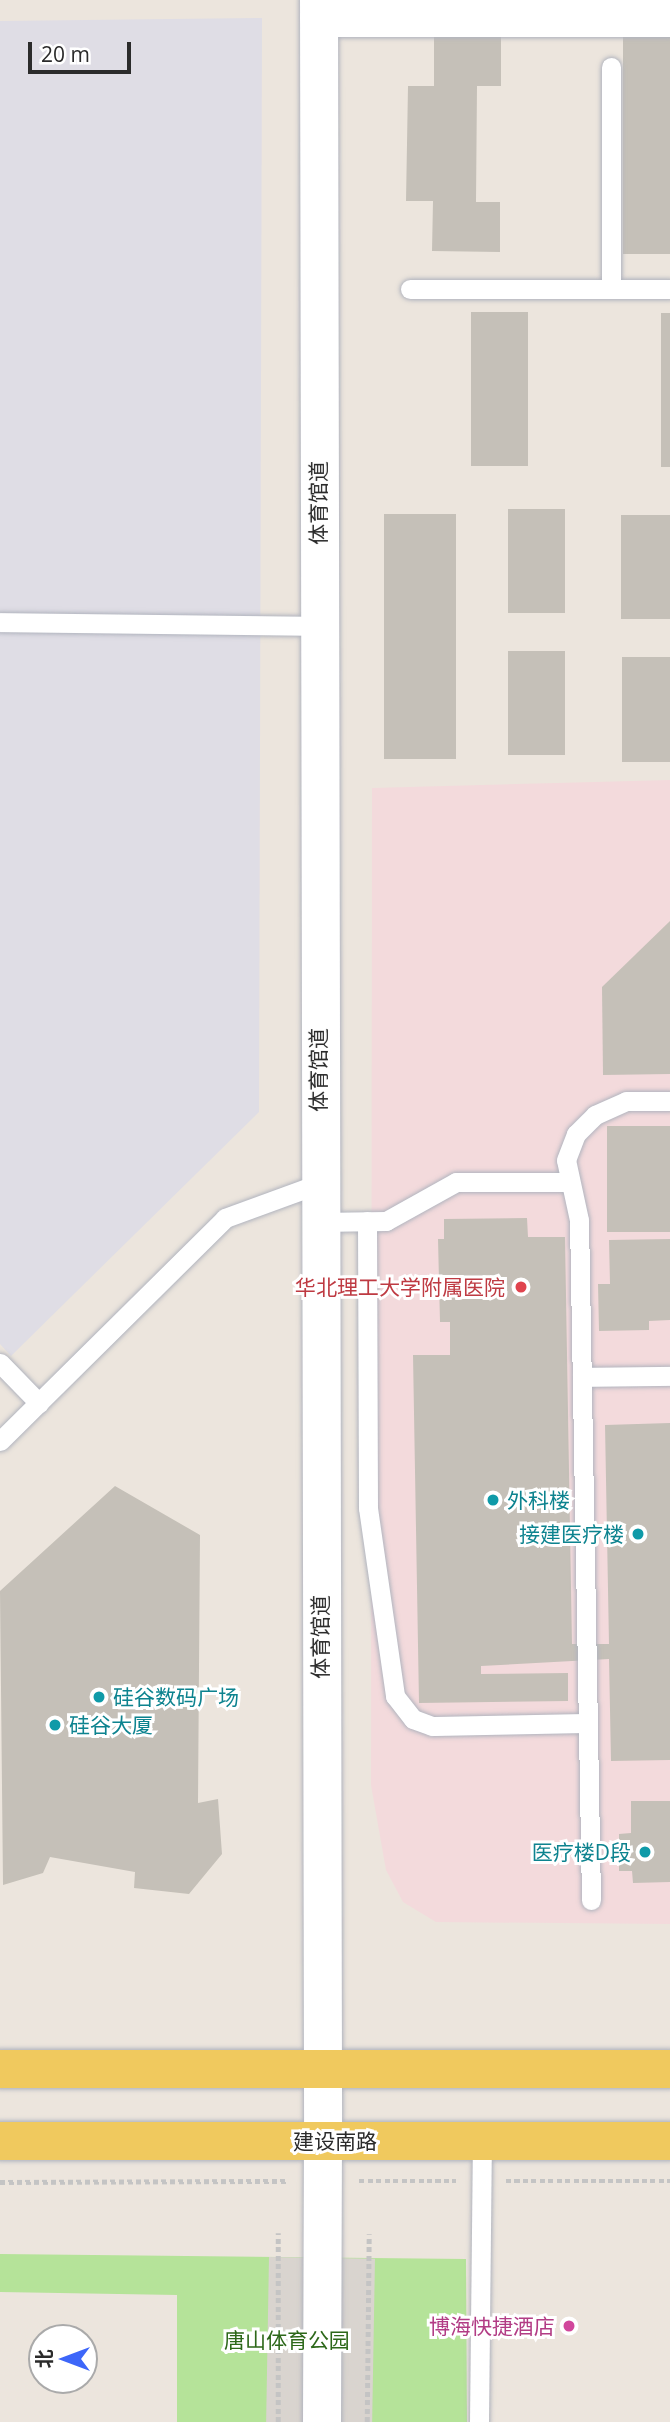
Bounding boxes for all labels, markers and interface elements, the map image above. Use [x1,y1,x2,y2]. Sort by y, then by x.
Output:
scale bar [32,28,135,72]
text: 20 m [41,40,90,68]
street label: 体育馆道 [305,461,331,545]
street label: 体育馆道 [305,1028,331,1112]
place label: 华北理工大学附属医院 [295,1274,505,1300]
marker: 华北理工大学附属医院 [511,1277,531,1297]
place label: 外科楼 [507,1487,570,1513]
marker: 外科楼 [485,1492,501,1508]
place label: 接建医疗楼 [519,1521,624,1547]
marker: 接建医疗楼 [630,1526,646,1542]
street label: 体育馆道 [307,1595,333,1679]
place label: 硅谷数码广场 [113,1684,239,1710]
marker: 硅谷数码广场 [91,1689,107,1705]
place label: 硅谷大厦 [69,1712,153,1738]
marker: 硅谷大厦 [47,1717,63,1733]
place label: 医疗楼D段 [532,1839,631,1865]
marker: 医疗楼D段 [637,1844,653,1860]
street label: 建设南路 [293,2128,377,2154]
place label: 博海快捷酒店 [429,2313,555,2339]
marker: 博海快捷酒店 [561,2318,577,2334]
north arrow [28,2324,98,2394]
park label: 唐山体育公园 [224,2327,350,2353]
text: 北 [31,2350,57,2369]

